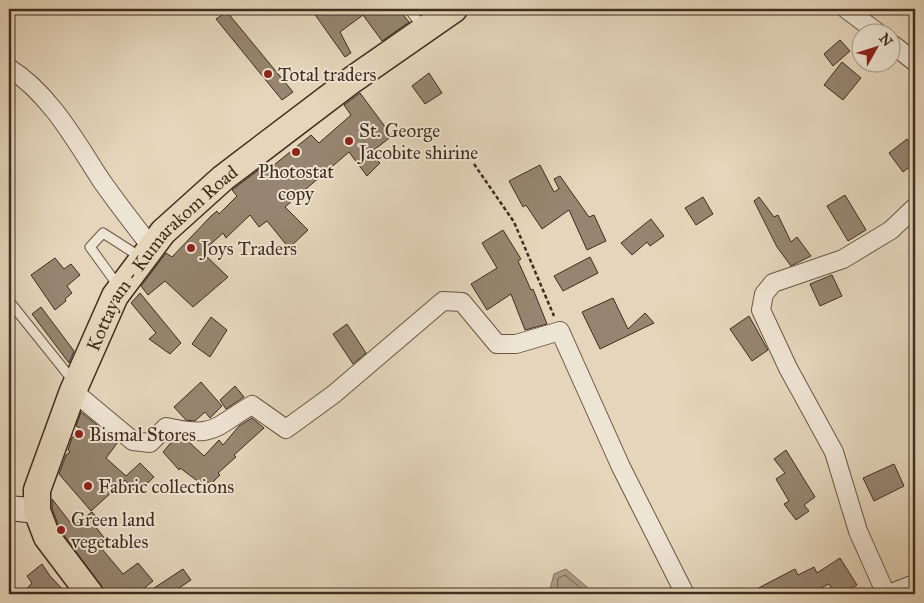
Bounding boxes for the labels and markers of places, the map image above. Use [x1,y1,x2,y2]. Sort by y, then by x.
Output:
place label: Total traders [278,63,377,86]
marker: Total traders [262,68,274,80]
place label: St. George Jacobite shirine [357,119,478,165]
marker: St. George Jacobite shirine [343,135,355,147]
marker: Photostat copy [290,146,302,158]
place label: Photostat copy [258,160,334,205]
place label: Joys Traders [199,237,297,261]
marker: Joys Traders [185,242,197,254]
place label: Bismal Stores [89,423,196,446]
marker: Bismal Stores [73,428,85,440]
place label: Fabric collections [98,475,234,498]
marker: Fabric collections [82,480,94,492]
place label: Green land vegetables [70,508,156,554]
marker: Green land vegetables [55,524,67,536]

